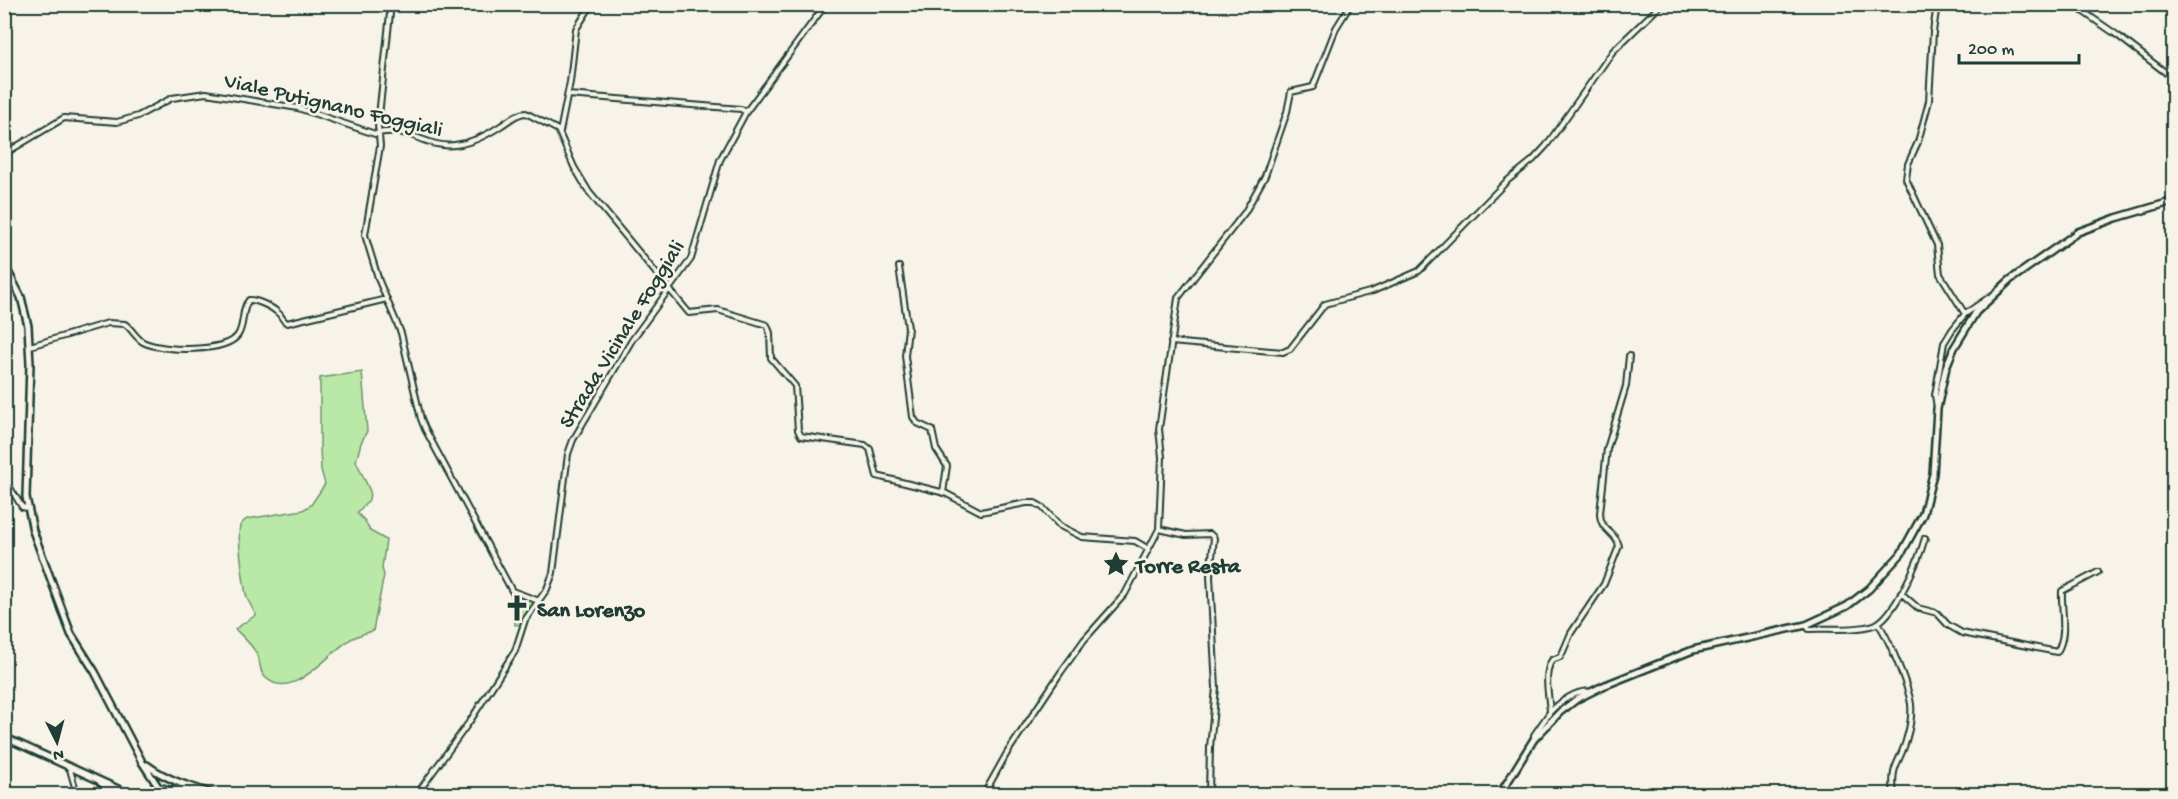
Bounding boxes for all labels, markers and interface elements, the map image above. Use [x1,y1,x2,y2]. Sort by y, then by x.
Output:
scale bar [1959,27,2079,65]
text: 200 m [1968,40,2015,61]
street label: Viale Putignano Foggiali [220,69,445,145]
street label: Strada Vicinale Foggiali [555,236,692,434]
place icon: Torre Resta [1101,549,1131,579]
place label: Torre Resta [1134,555,1242,581]
church icon: San Lorenzo [502,593,532,623]
place label: San Lorenzo [537,599,646,625]
north arrow [27,712,87,772]
text: N [51,743,64,763]

